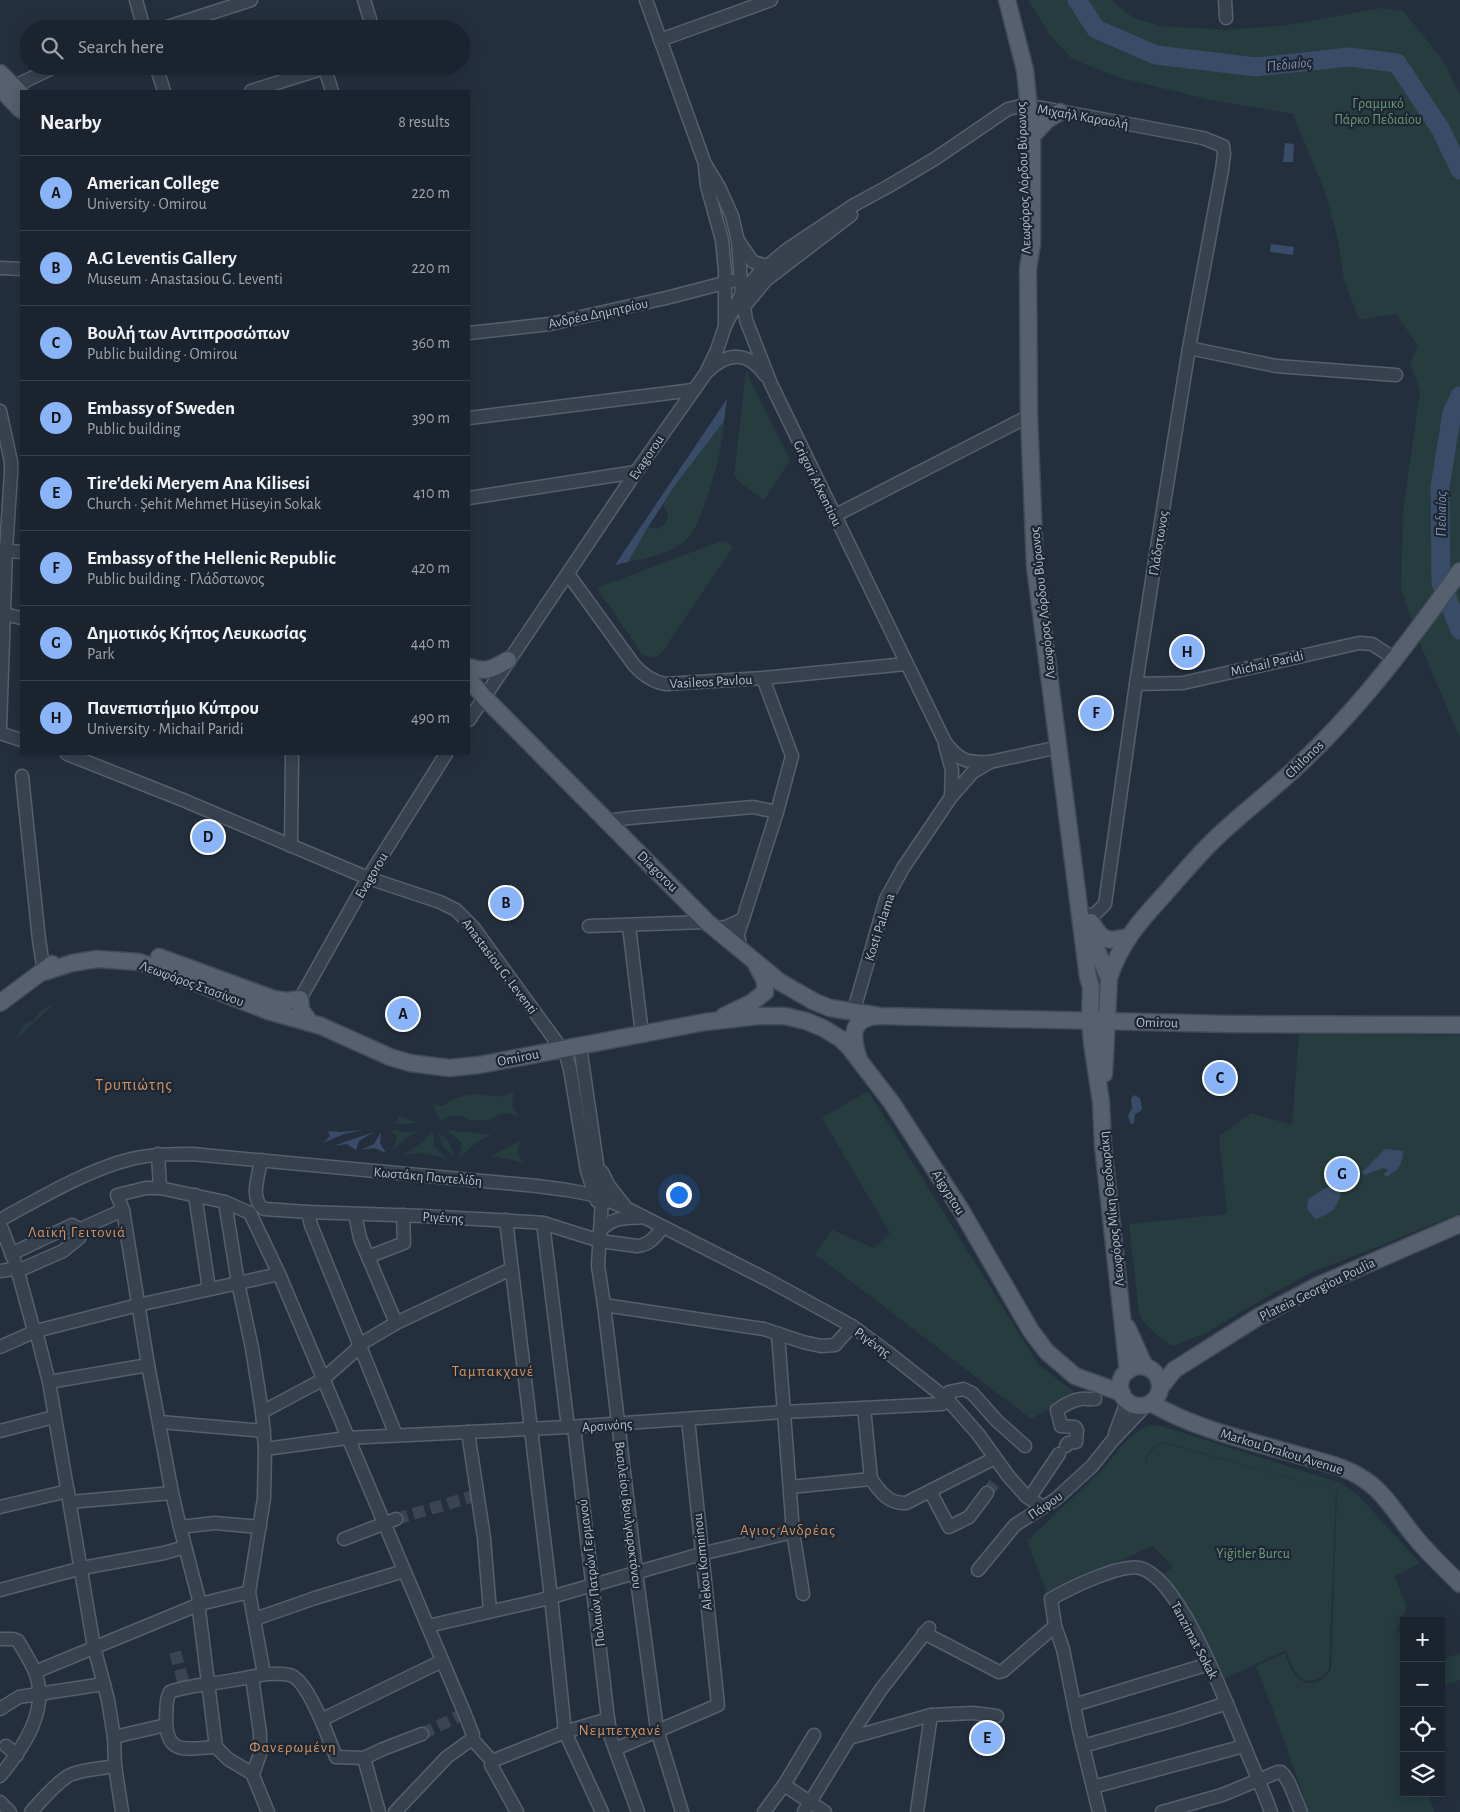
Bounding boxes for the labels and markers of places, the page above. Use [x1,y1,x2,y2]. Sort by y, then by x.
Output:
pin: H [1171,633,1203,671]
pin: F [1080,694,1112,732]
pin: D [192,818,224,856]
pin: B [490,884,522,922]
pin: A [387,995,419,1033]
pin: C [1204,1059,1236,1097]
pin: G [1326,1155,1358,1193]
pin: E [971,1719,1003,1757]

